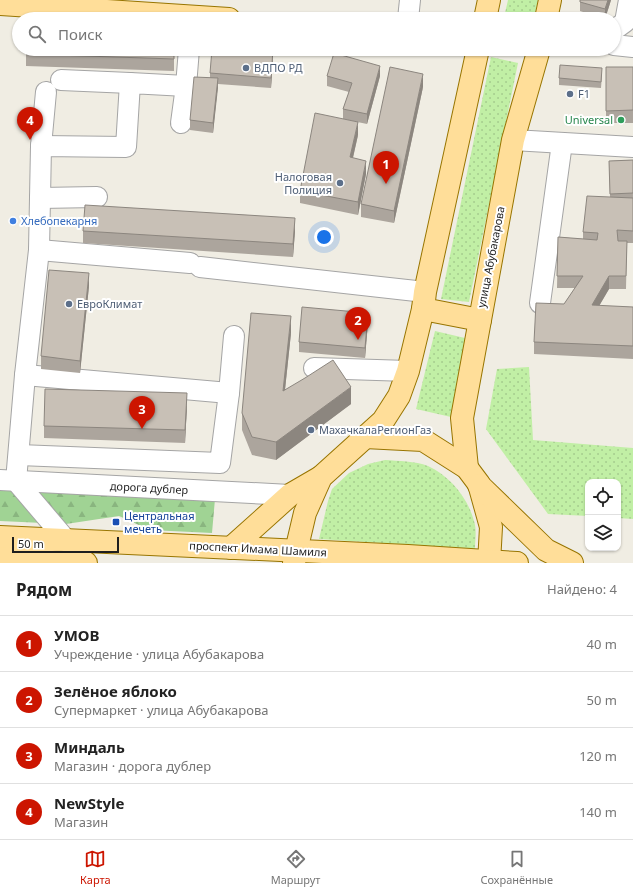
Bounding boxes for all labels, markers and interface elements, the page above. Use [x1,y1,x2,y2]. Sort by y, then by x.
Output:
search box [12,12,621,56]
icon: search [26,23,48,45]
text: Поиск [58,24,103,44]
place label: ВДПО РД [254,60,302,75]
marker: ВДПО РД [241,63,251,73]
place label: F1 [578,86,590,101]
marker: F1 [565,89,575,99]
pin: 4 [17,107,43,140]
place label: Universal [565,112,613,127]
marker: Universal [616,115,626,125]
pin: 1 [373,151,399,184]
place label: Налоговая Полиция [275,169,332,197]
marker: Налоговая Полиция [335,178,345,188]
street label: улица Абубакарова [473,205,508,309]
place label: Хлебопекарня [21,213,97,228]
marker: Хлебопекарня [8,216,18,226]
your location [314,227,334,247]
place label: ЕвроКлимат [77,296,142,311]
marker: ЕвроКлимат [64,299,74,309]
pin: 2 [345,307,371,340]
pin: 3 [129,396,155,429]
place label: МахачкалаРегионГаз [319,422,431,437]
marker: МахачкалаРегионГаз [306,425,316,435]
street label: дорога дублер [110,478,189,497]
map controls [585,479,621,551]
button: locate [585,479,621,515]
place label: Центральная мечеть [124,508,195,536]
button: layers [585,515,621,551]
marker: Центральная мечеть [111,517,121,527]
scale bar [12,535,119,554]
text: 50 m [18,536,44,551]
street label: проспект Имама Шамиля [189,537,327,560]
text: Рядом [16,578,72,601]
text: Найдено: 4 [547,580,617,598]
text: УМОВ [54,625,99,645]
text: 1 [25,635,33,653]
text: 40 m [587,635,617,653]
text: Учреждение · улица Абубакарова [54,645,264,663]
text: Зелёное яблоко [54,681,177,701]
text: 2 [25,691,33,709]
text: 50 m [587,691,617,709]
text: Супермаркет · улица Абубакарова [54,701,269,719]
text: Миндаль [54,737,125,757]
text: 3 [25,747,33,765]
text: 120 m [579,747,617,765]
text: Магазин · дорога дублер [54,757,211,775]
text: NewStyle [54,793,124,813]
text: 4 [25,803,33,821]
text: 140 m [579,803,617,821]
text: Магазин [54,813,108,831]
tab: Карта [80,848,111,887]
tab: Маршрут [271,848,320,887]
tab: Сохранённые [480,848,553,887]

